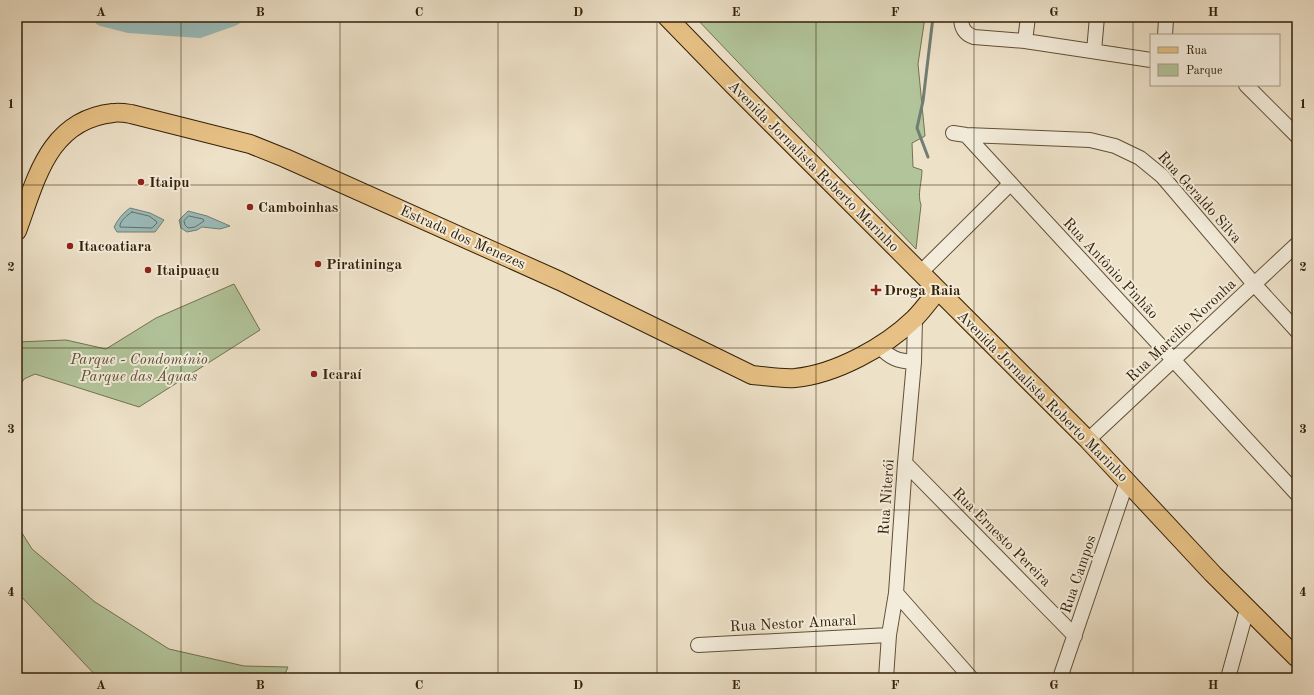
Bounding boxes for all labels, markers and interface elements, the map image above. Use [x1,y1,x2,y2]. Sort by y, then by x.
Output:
text: A [96,6,106,19]
text: B [255,6,265,19]
text: C [415,6,423,19]
text: D [573,6,583,19]
text: E [732,6,741,19]
text: F [891,6,900,19]
text: G [1049,6,1059,19]
text: H [1208,6,1219,19]
legend [1150,34,1280,86]
text: Rua [1186,45,1207,57]
text: Parque [1186,65,1223,77]
street label: Avenida Jornalista Roberto Marinho [725,79,901,255]
text: 1 [7,98,15,111]
text: 1 [1299,98,1307,111]
street label: Rua Geraldo Silva [1154,149,1244,247]
place label: Itaipu [149,176,190,191]
marker: Itaipu [136,177,146,187]
place label: Camboinhas [258,201,338,216]
marker: Camboinhas [245,202,255,212]
street label: Estrada dos Menezes [397,204,527,273]
street label: Rua Antônio Pinhão [1059,216,1160,322]
place label: Itacoatiara [78,240,152,255]
marker: Itacoatiara [65,241,75,251]
place label: Piratininga [326,258,402,273]
marker: Piratininga [313,259,323,269]
text: 2 [7,261,15,274]
text: 2 [1299,261,1307,274]
place label: Itaipuaçu [156,264,219,279]
marker: Itaipuaçu [143,265,153,275]
street label: Rua Marcilio Noronha [1125,276,1240,385]
place label: Droga Raia [884,284,961,299]
marker: Droga Raia [871,285,881,295]
street label: Avenida Jornalista Roberto Marinho [954,309,1130,485]
park label: Parque - Condomínio Parque das Águas [69,353,208,385]
place label: Icaraí [322,368,362,383]
marker: Icaraí [309,369,319,379]
text: 3 [7,423,15,436]
text: 3 [1299,423,1307,436]
street label: Rua Niterói [877,459,898,535]
street label: Rua Ernesto Pereira [949,486,1053,591]
street label: Rua Campos [1059,534,1100,615]
text: 4 [7,586,15,599]
text: 4 [1299,586,1307,599]
street label: Rua Nestor Amaral [729,614,857,635]
text: A [96,679,106,692]
text: B [255,679,265,692]
text: C [415,679,423,692]
text: D [573,679,583,692]
text: E [732,679,741,692]
text: F [891,679,900,692]
text: G [1049,679,1059,692]
text: H [1208,679,1219,692]

